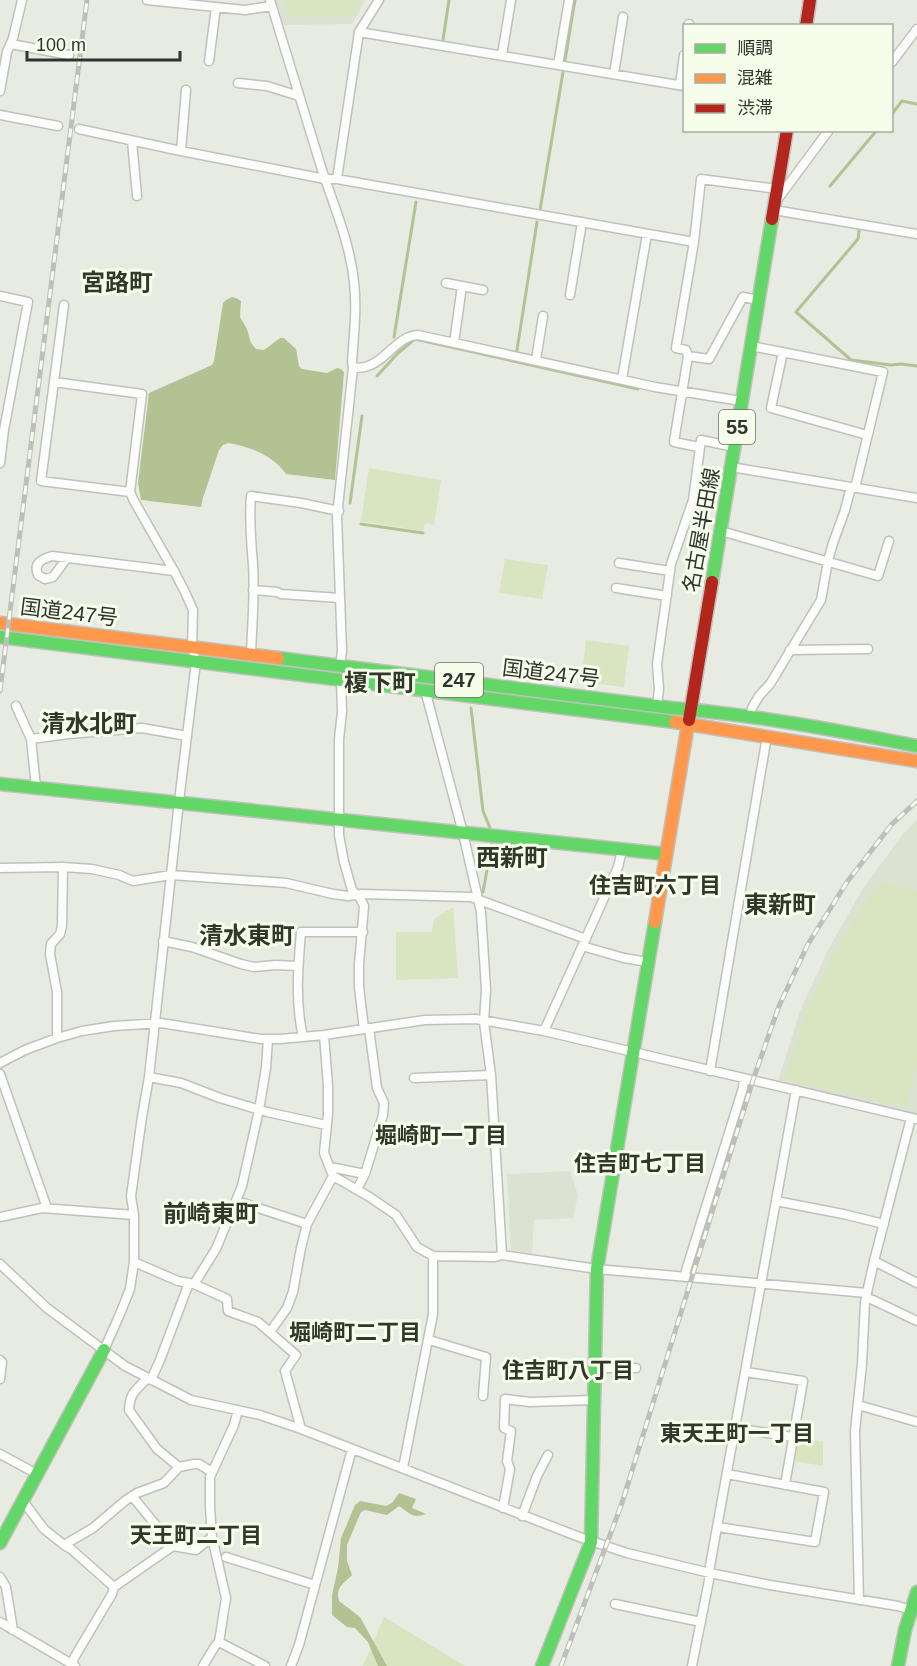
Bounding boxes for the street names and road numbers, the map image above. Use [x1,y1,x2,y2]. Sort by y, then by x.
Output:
road number: 55 [719,410,755,444]
street label: 名古屋半田線 [679,466,723,594]
street label: 国道247号 [19,595,119,629]
street label: 国道247号 [501,656,601,690]
road number: 247 [435,663,483,697]

